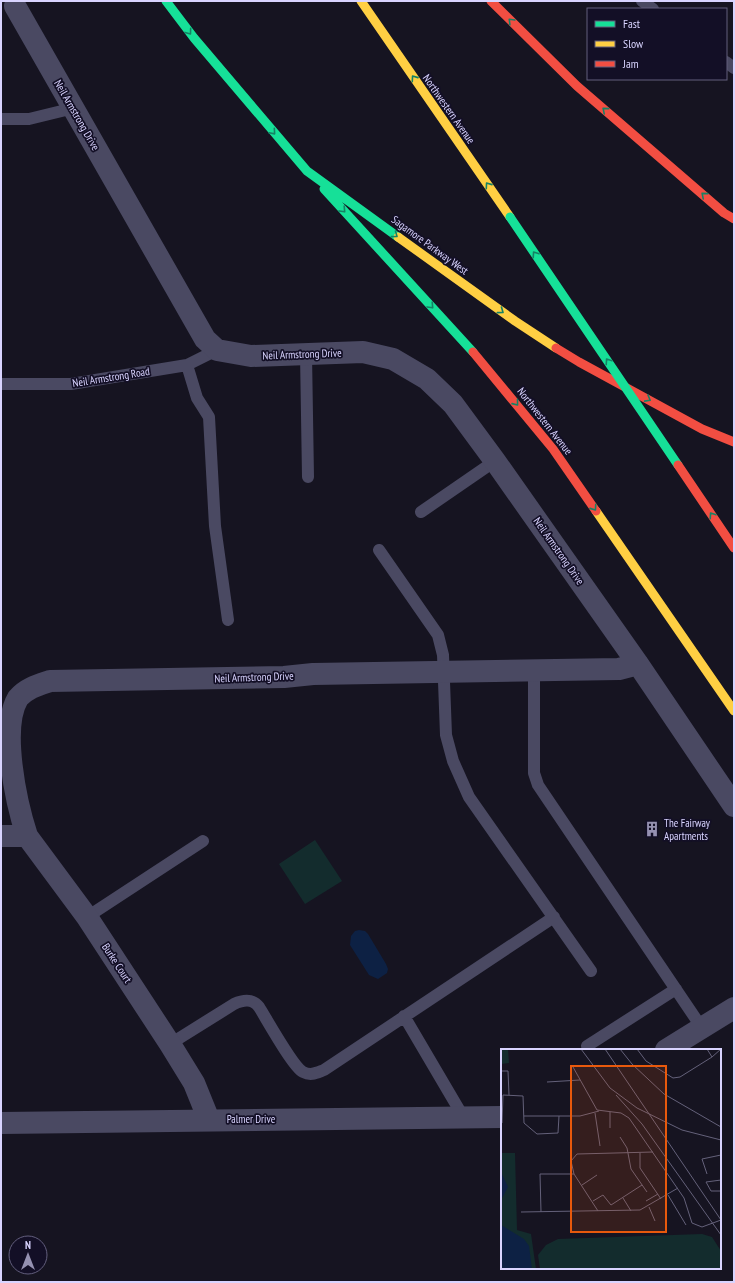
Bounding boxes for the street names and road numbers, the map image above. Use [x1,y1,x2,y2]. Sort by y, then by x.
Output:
street label: Northwestern Avenue [420,72,478,147]
street label: Neil Armstrong Drive [51,77,103,153]
street label: Sagamore Parkway West [389,212,471,278]
street label: Neil Armstrong Drive [262,346,342,362]
street label: Neil Armstrong Road [71,364,151,390]
street label: Northwestern Avenue [514,385,576,458]
street label: Neil Armstrong Drive [531,515,588,588]
street label: Neil Armstrong Drive [214,669,294,685]
street label: Burke Court [99,941,135,985]
street label: Palmer Drive [227,1112,276,1126]

